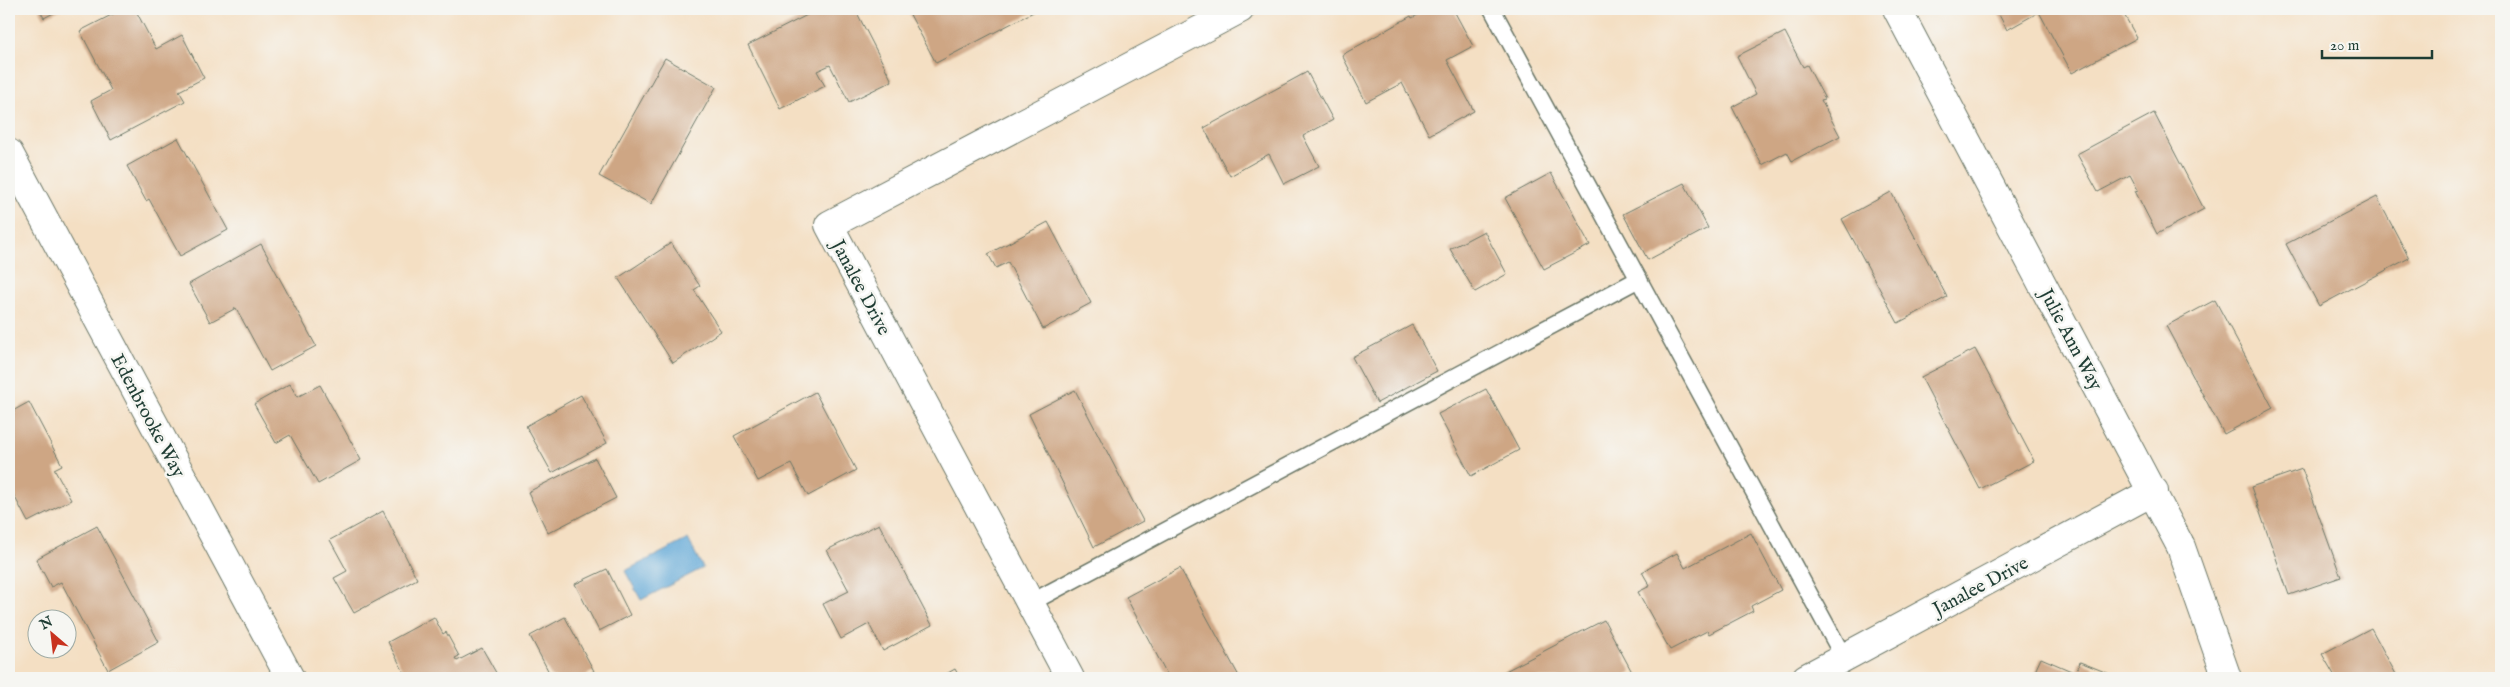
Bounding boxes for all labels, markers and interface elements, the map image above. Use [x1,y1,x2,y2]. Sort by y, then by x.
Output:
scale bar [2322,28,2432,60]
text: 20 m [2330,36,2360,55]
street label: Janalee Drive [824,234,896,340]
street label: Julie Ann Way [2032,283,2107,395]
street label: Edenbrooke Way [105,350,190,483]
street label: Janalee Drive [1927,551,2033,623]
north arrow [28,610,78,660]
text: N [36,613,56,635]

